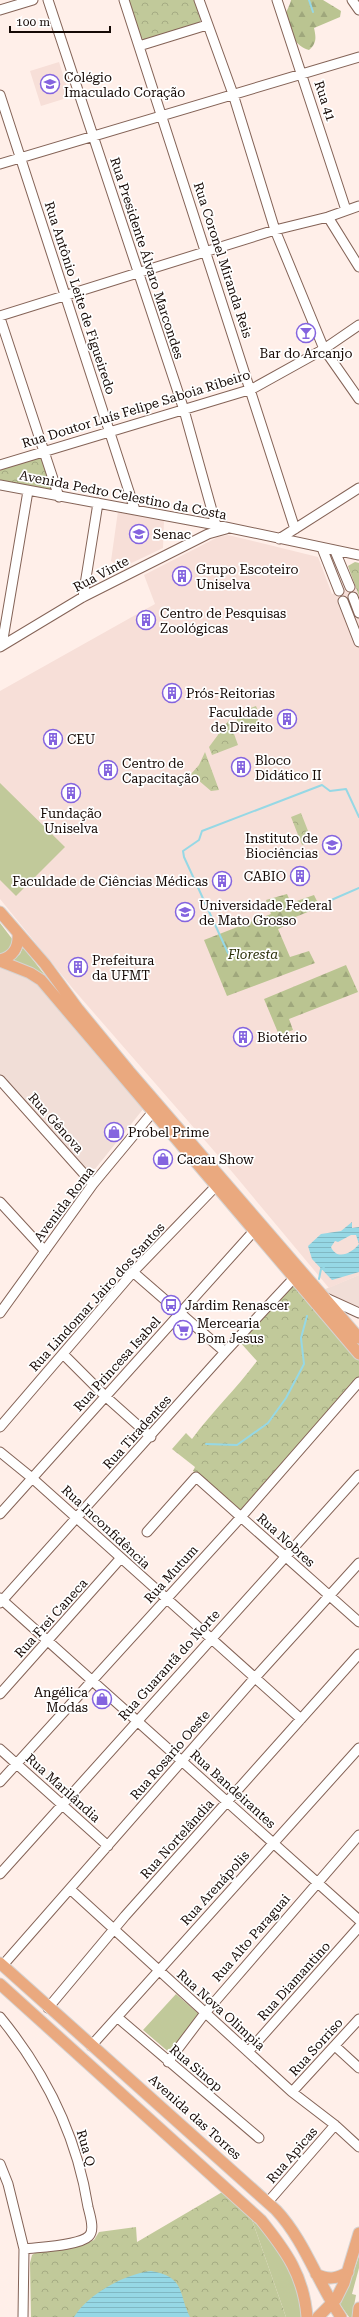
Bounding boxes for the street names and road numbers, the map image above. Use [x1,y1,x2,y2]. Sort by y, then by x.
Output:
street label: Rua 41 [311,79,339,123]
street label: Rua Presidente Álvaro Marcondes [107,155,188,361]
street label: Rua Coronel Miranda Reis [191,180,255,340]
street label: Rua Antônio Leite de Figueiredo [42,200,118,396]
street label: Rua Doutor Luís Felipe Saboia Ribeiro [20,367,252,451]
street label: Avenida Pedro Celestino da Costa [18,468,228,522]
street label: Rua Vinte [71,553,131,595]
street label: Rua Gênova [25,1090,87,1156]
street label: Avenida Roma [31,1164,97,1244]
street label: Rua Lindomar Jairo dos Santos [26,1220,168,1374]
street label: Rua Princesa Isabel [71,1314,163,1414]
street label: Rua Tiradentes [100,1392,174,1472]
street label: Rua Inconfidência [59,1482,153,1572]
street label: Rua Nobres [254,1510,318,1570]
street label: Rua Mutum [141,1542,201,1606]
street label: Rua Frei Caneca [12,1575,90,1661]
street label: Rua Guarantã do Norte [115,1607,223,1723]
street label: Rua Rosario Oeste [127,1707,213,1803]
street label: Rua Bandeirantes [187,1747,279,1831]
street label: Rua Marilândia [23,1751,103,1825]
street label: Rua Nortelândia [137,1796,217,1882]
street label: Rua Arenápolis [178,1848,252,1928]
street label: Rua Alto Paraguai [209,1891,293,1985]
street label: Rua Diamantino [255,1938,333,2024]
street label: Rua Nova Olimpia [174,1967,268,2053]
street label: Rua Sorriso [286,2015,346,2079]
street label: Rua Sinop [167,2042,225,2094]
street label: Avenida das Torres [146,2072,244,2162]
street label: Rua Apicas [264,2124,320,2186]
street label: Rua Q [74,2128,98,2168]

